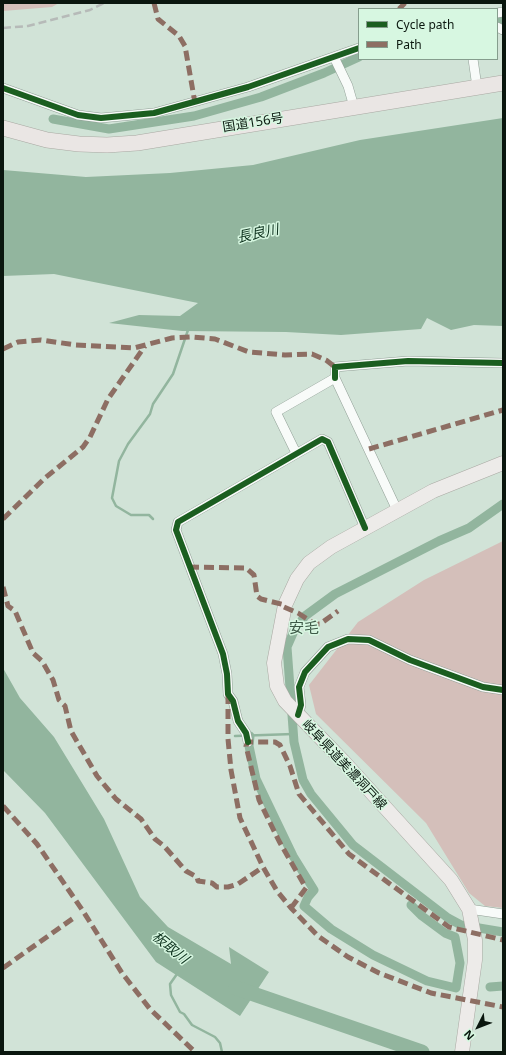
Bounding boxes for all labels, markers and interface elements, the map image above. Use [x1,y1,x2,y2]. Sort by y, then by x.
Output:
legend [358,8,498,60]
text: Cycle path [396,16,454,33]
text: Path [396,36,422,53]
street label: 国道156号 [222,111,284,135]
water label: 長良川 [236,221,280,247]
district label: 安毛 [289,620,319,638]
street label: 岐阜県道美濃洞戸線 [298,717,390,813]
water label: 板取川 [148,928,192,968]
north arrow [458,1007,498,1047]
text: N [460,1027,477,1044]

